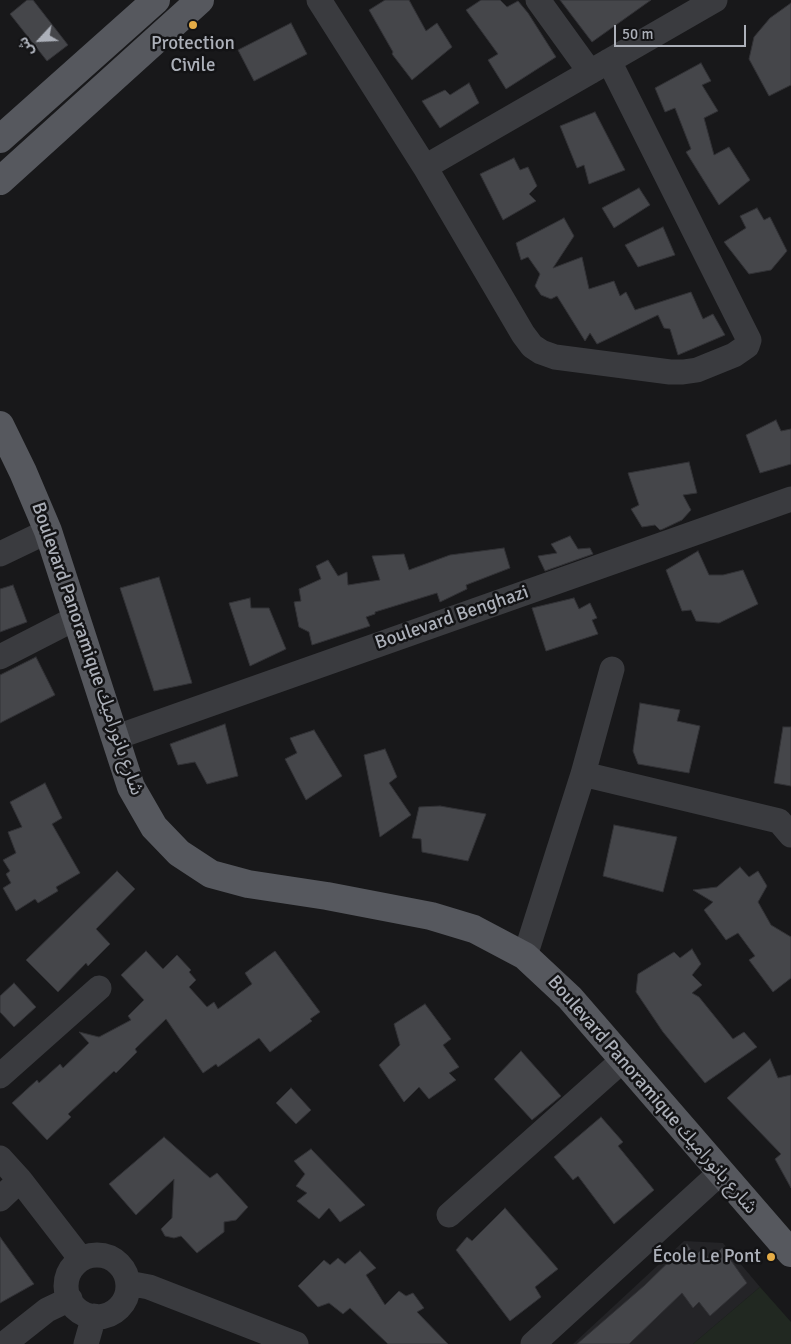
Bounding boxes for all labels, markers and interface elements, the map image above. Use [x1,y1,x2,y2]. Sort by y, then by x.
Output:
north arrow [15,15,65,65]
scale bar [616,15,748,47]
marker: Protection Civile [187,19,199,31]
text: 50 m [622,25,653,43]
place label: Protection Civile [151,33,235,77]
text: ش [14,34,38,59]
street label: Boulevard Panoramique شارع بانوراميك [26,499,148,799]
street label: Boulevard Benghazi [372,581,532,655]
street label: Boulevard Panoramique شارع بانوراميك [542,971,762,1219]
place label: École Le Pont [652,1246,761,1268]
marker: École Le Pont [765,1251,777,1263]

